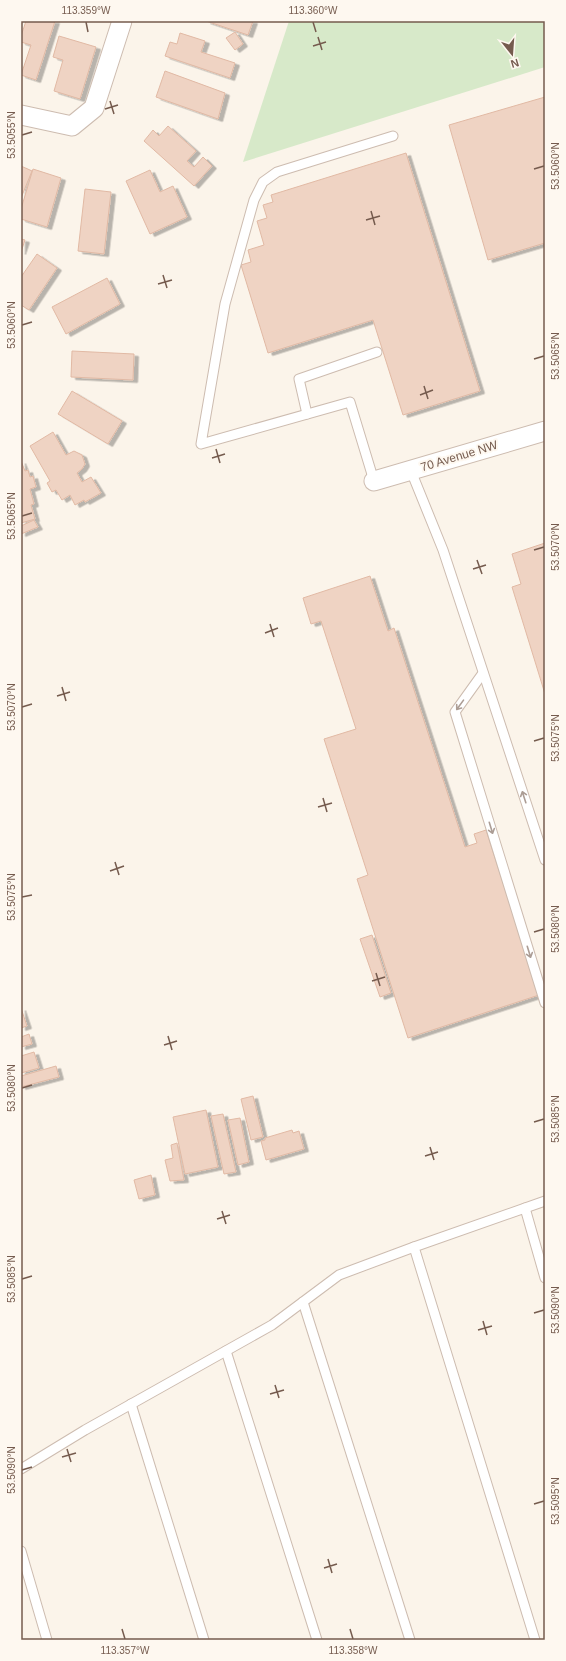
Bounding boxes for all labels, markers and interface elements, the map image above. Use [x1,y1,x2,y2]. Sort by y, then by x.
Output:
text: 113.359°W [62,5,111,16]
text: 113.360°W [289,5,338,16]
north arrow [492,34,532,74]
text: N [509,57,520,70]
text: 53.5055°N [6,111,17,159]
text: 53.5060°N [550,142,561,190]
text: 53.5060°N [6,301,17,349]
text: 53.5065°N [550,332,561,380]
street label: 70 Avenue NW [419,437,500,474]
text: 53.5065°N [6,492,17,540]
text: 53.5070°N [550,523,561,571]
text: 53.5070°N [6,683,17,731]
one-way arrow [456,699,465,710]
text: 53.5075°N [550,714,561,762]
one-way arrow [520,790,527,803]
one-way arrow [488,821,495,834]
text: 53.5075°N [6,873,17,921]
text: 53.5080°N [550,905,561,953]
one-way arrow [526,945,533,958]
text: 53.5080°N [6,1064,17,1112]
text: 53.5085°N [550,1095,561,1143]
text: 53.5085°N [6,1255,17,1303]
text: 53.5090°N [550,1286,561,1334]
text: 53.5090°N [6,1446,17,1494]
text: 53.5095°N [550,1477,561,1525]
text: 113.357°W [101,1645,150,1656]
text: 113.358°W [329,1645,378,1656]

